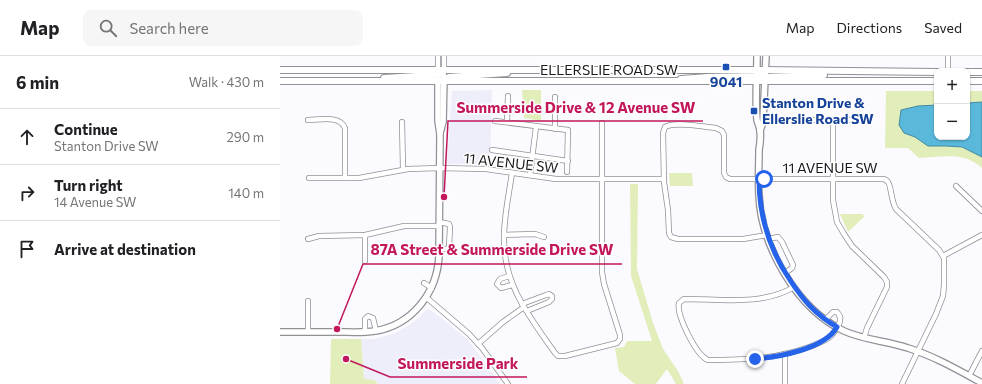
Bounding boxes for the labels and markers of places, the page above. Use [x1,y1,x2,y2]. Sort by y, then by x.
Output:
marker: 9041 [721,62,731,72]
place label: 9041 [710,73,742,90]
callout: Summerside Drive & 12 Avenue SW [448,94,703,121]
place label: Stanton Drive & Ellerslie Road SW [762,94,874,127]
marker: Stanton Drive & Ellerslie Road SW [749,106,759,116]
callout: 87A Street & Summerside Drive SW [363,237,622,264]
callout: Summerside Park [390,350,527,377]

